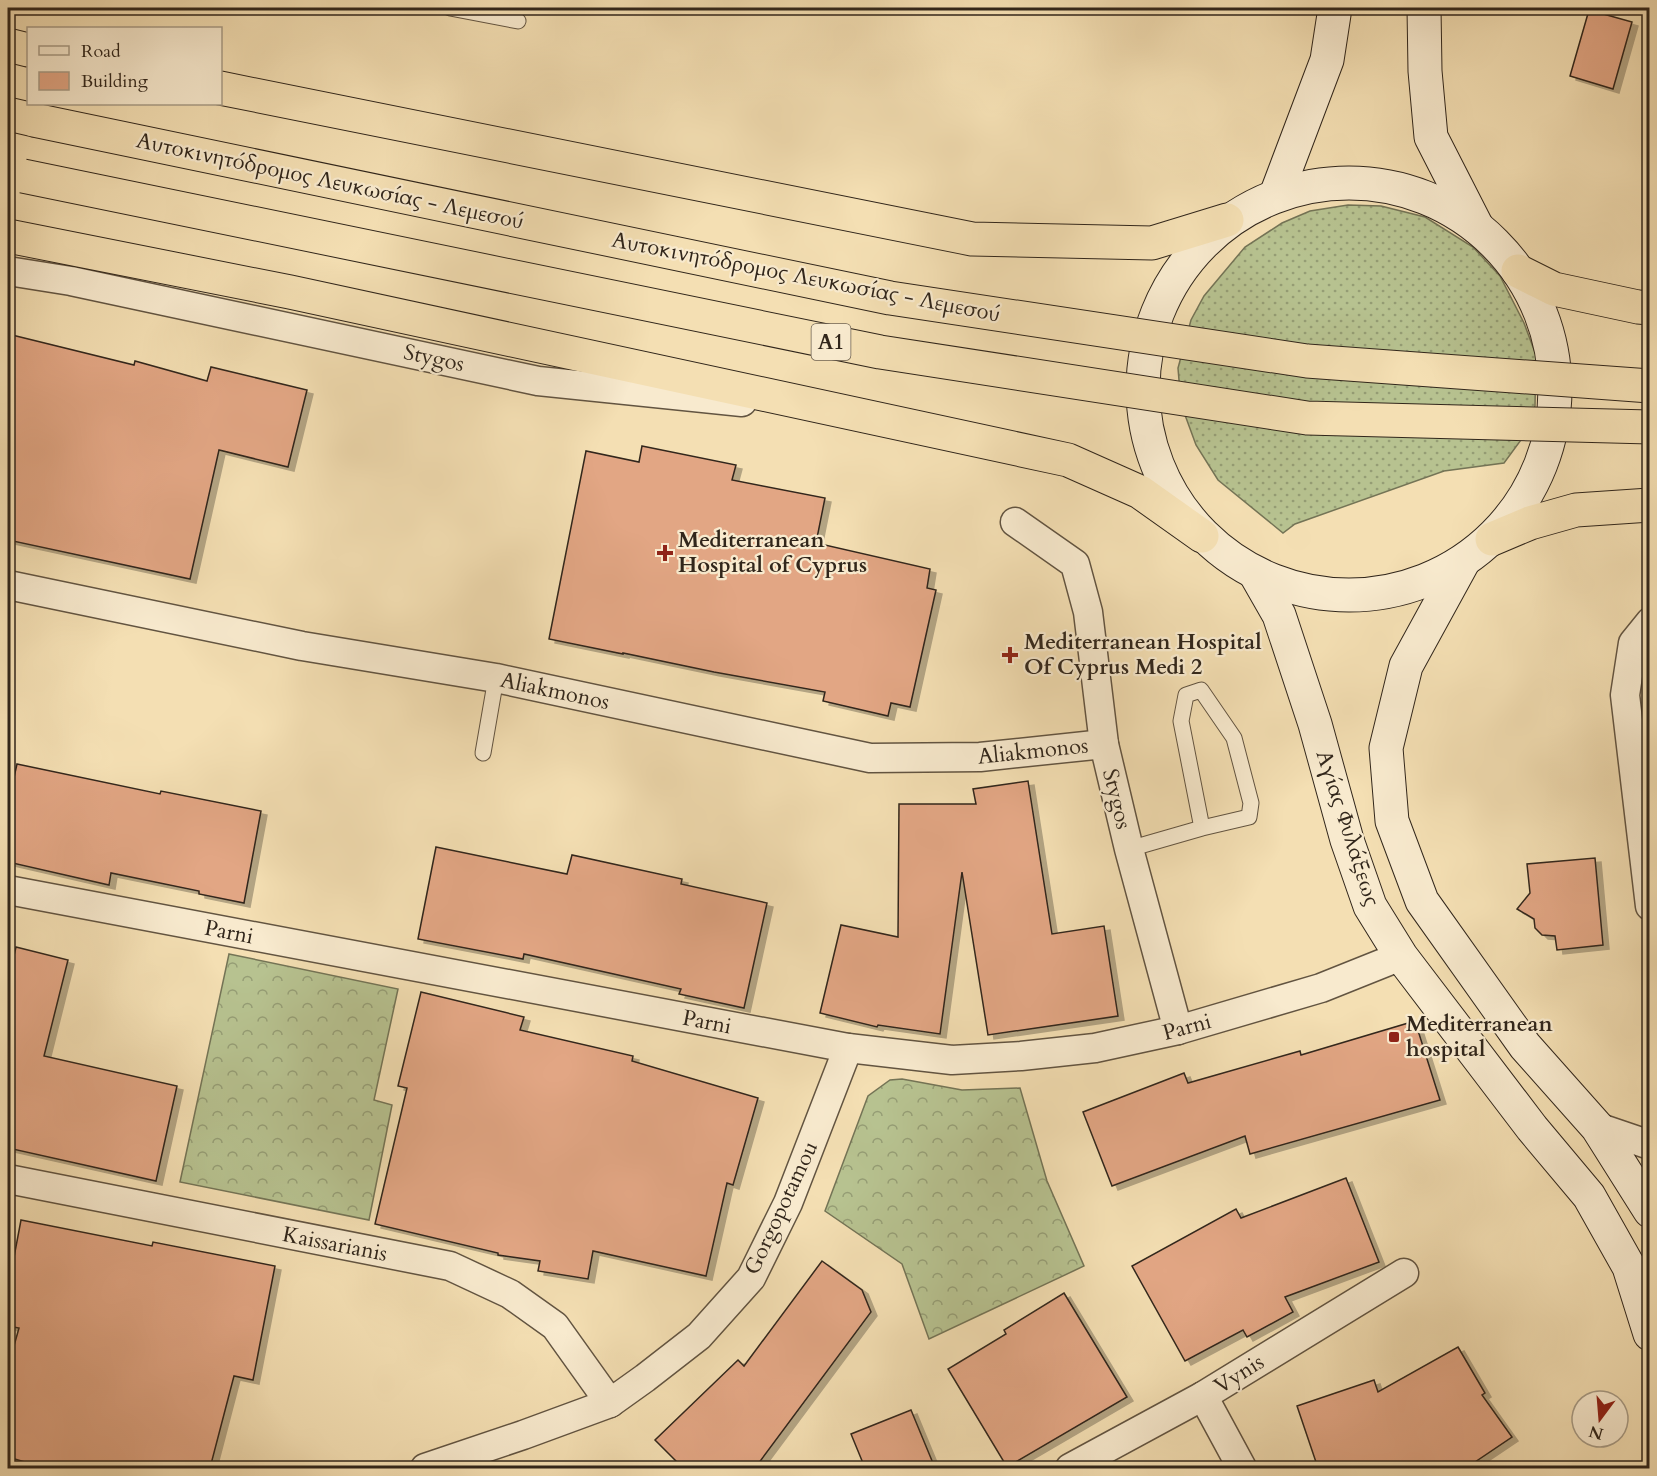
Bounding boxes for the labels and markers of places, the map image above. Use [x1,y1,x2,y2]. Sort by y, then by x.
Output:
place label: Mediterranean Hospital of Cyprus [678,525,867,580]
marker: Mediterranean Hospital of Cyprus [656,544,674,562]
place label: Mediterranean Hospital Of Cyprus Medi 2 [1024,627,1262,682]
marker: Mediterranean Hospital Of Cyprus Medi 2 [1001,646,1019,664]
place label: Mediterranean hospital [1406,1009,1553,1064]
marker: Mediterranean hospital [1387,1030,1401,1044]

